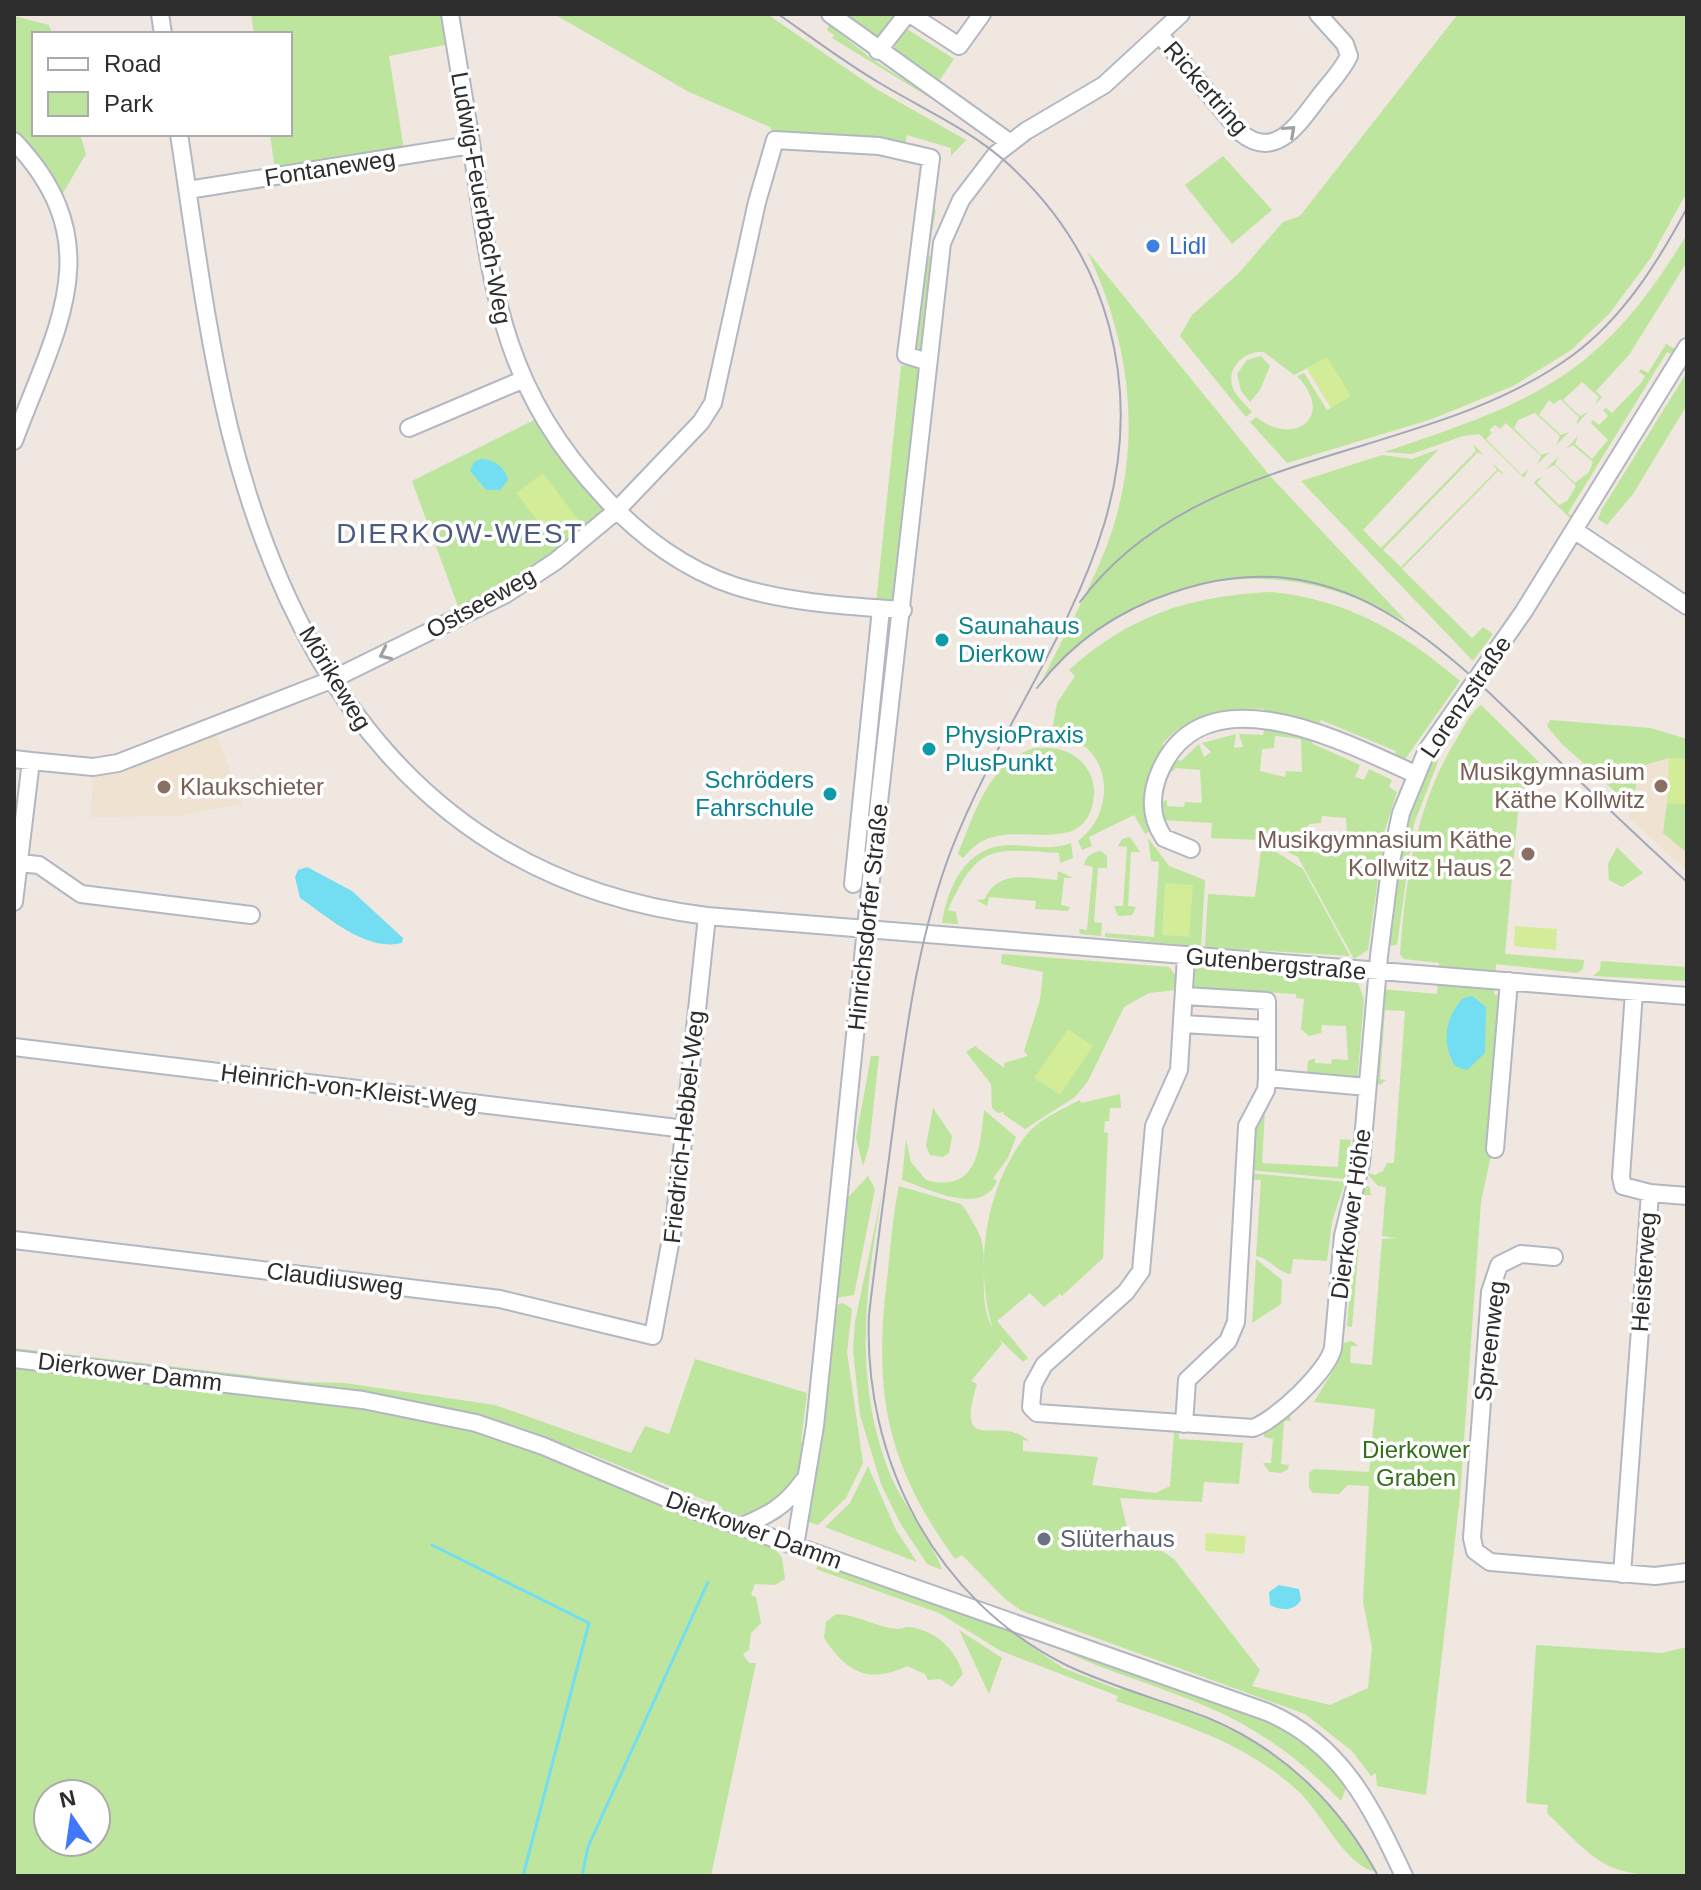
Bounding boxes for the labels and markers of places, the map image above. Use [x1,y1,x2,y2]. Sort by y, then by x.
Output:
place label: Lidl [1169,232,1206,259]
marker: Lidl [1144,237,1162,255]
place label: Saunahaus Dierkow [958,612,1079,667]
marker: Saunahaus Dierkow [933,631,951,649]
place label: PhysioPraxis PlusPunkt [945,721,1084,776]
marker: PhysioPraxis PlusPunkt [920,740,938,758]
place label: Musikgymnasium Käthe Kollwitz [1460,758,1645,813]
place label: Schröders Fahrschule [695,766,814,821]
place label: Klaukschieter [180,773,324,800]
marker: Musikgymnasium Käthe Kollwitz [1652,777,1670,795]
marker: Klaukschieter [155,778,173,796]
marker: Schröders Fahrschule [821,785,839,803]
place label: Musikgymnasium Käthe Kollwitz Haus 2 [1257,826,1512,881]
marker: Musikgymnasium Käthe Kollwitz Haus 2 [1519,845,1537,863]
place label: Slüterhaus [1060,1525,1175,1552]
marker: Slüterhaus [1035,1530,1053,1548]

